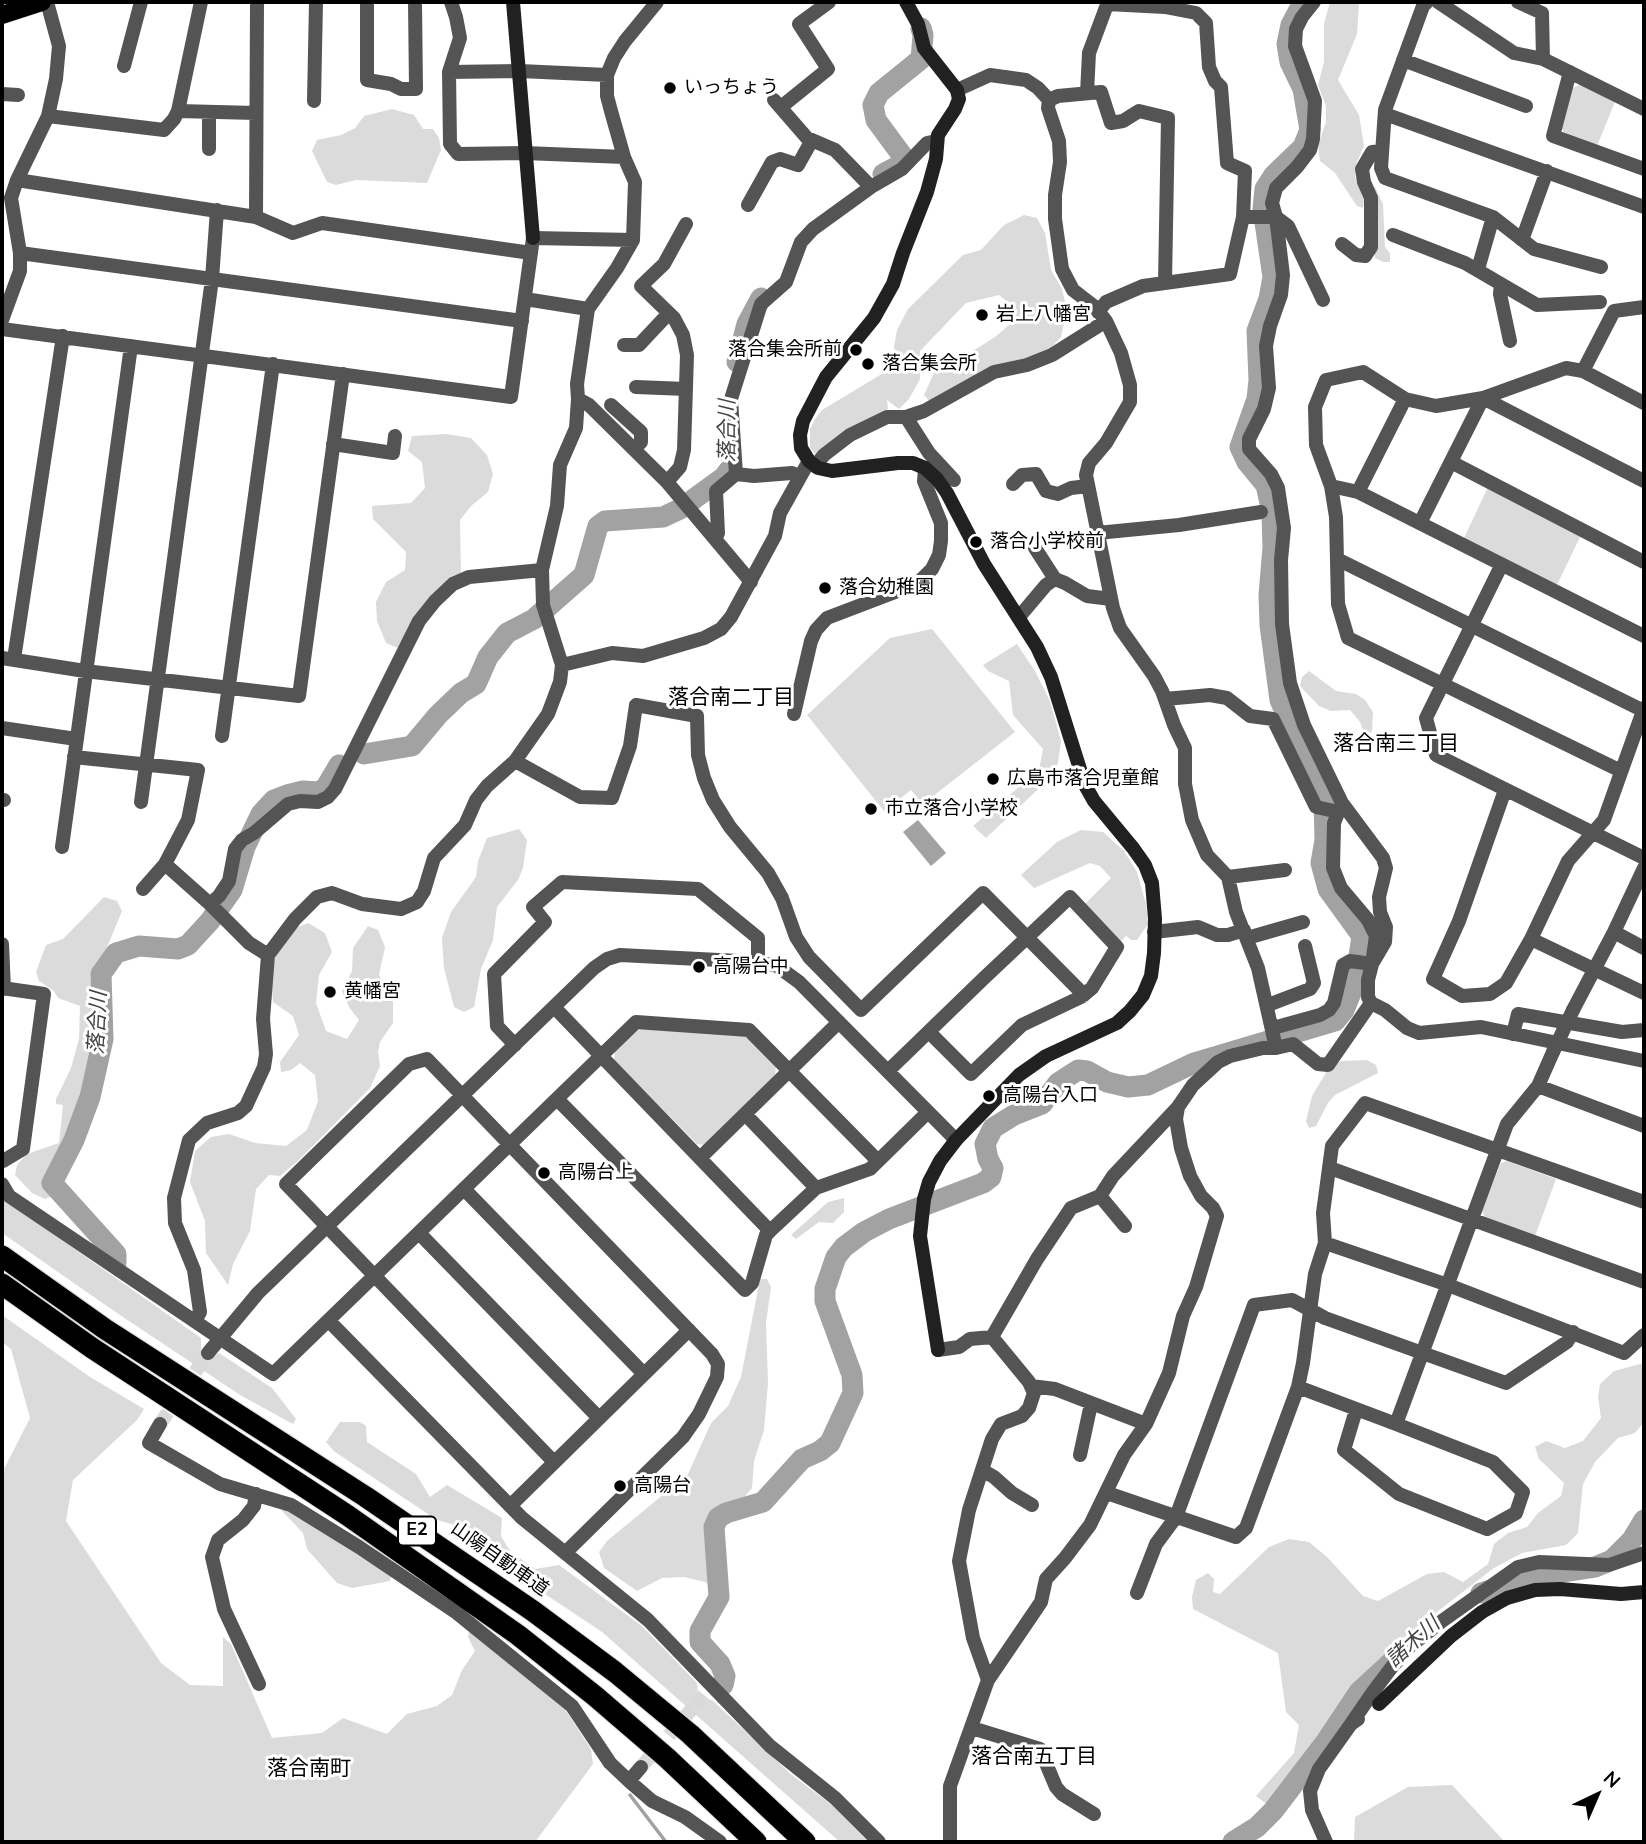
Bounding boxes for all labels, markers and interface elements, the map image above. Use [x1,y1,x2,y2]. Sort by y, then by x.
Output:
place label: いっちょう [684,77,779,99]
marker: いっちょう [662,80,678,96]
place label: 岩上八幡宮 [996,304,1091,326]
marker: 岩上八幡宮 [974,307,990,323]
place label: 落合集会所前 [728,339,842,361]
marker: 落合集会所前 [848,342,864,358]
place label: 落合集会所 [882,353,977,375]
marker: 落合集会所 [860,356,876,372]
water label: 落合川 [716,400,742,462]
place label: 落合小学校前 [990,531,1104,553]
marker: 落合小学校前 [968,534,984,550]
place label: 落合幼稚園 [839,577,934,599]
marker: 落合幼稚園 [817,580,833,596]
district label: 落合南二丁目 [668,686,794,712]
district label: 落合南三丁目 [1333,732,1459,758]
place label: 広島市落合児童館 [1007,768,1159,790]
marker: 広島市落合児童館 [985,771,1001,787]
place label: 市立落合小学校 [885,798,1018,820]
marker: 市立落合小学校 [863,801,879,817]
place label: 高陽台中 [713,956,789,978]
marker: 高陽台中 [691,959,707,975]
place label: 黄幡宮 [344,981,401,1003]
marker: 黄幡宮 [322,984,338,1000]
water label: 落合川 [85,991,113,1055]
place label: 高陽台入口 [1003,1085,1098,1107]
marker: 高陽台入口 [981,1088,997,1104]
place label: 高陽台上 [558,1162,634,1184]
marker: 高陽台上 [536,1165,552,1181]
place label: 高陽台 [634,1475,691,1497]
marker: 高陽台 [612,1478,628,1494]
road number: E2 [398,1516,436,1546]
street label: 山陽自動車道 [446,1518,552,1602]
water label: 諸木川 [1382,1613,1446,1673]
district label: 落合南五丁目 [971,1745,1097,1771]
district label: 落合南町 [267,1757,351,1783]
north arrow [1562,1760,1632,1830]
text: N [1597,1766,1626,1794]

